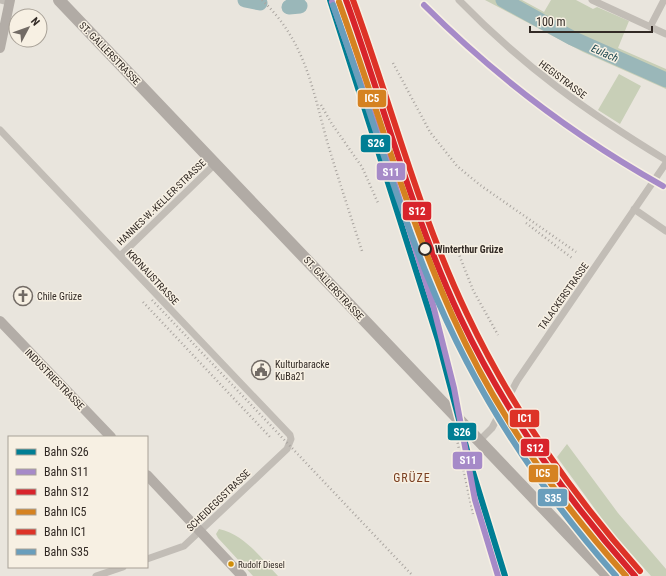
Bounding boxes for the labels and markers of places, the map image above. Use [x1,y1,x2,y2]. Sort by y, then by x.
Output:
marker: Winterthur Grüze [418,242,432,256]
place label: Winterthur Grüze [435,244,503,255]
church icon: Chile Grüze [12,285,34,307]
place label: Chile Grüze [37,291,82,302]
public building icon: Kulturbaracke KuBa21 [250,359,272,381]
place label: Kulturbaracke KuBa21 [275,359,330,382]
marker: Rudolf Diesel [226,559,236,569]
place label: Rudolf Diesel [238,560,285,570]

